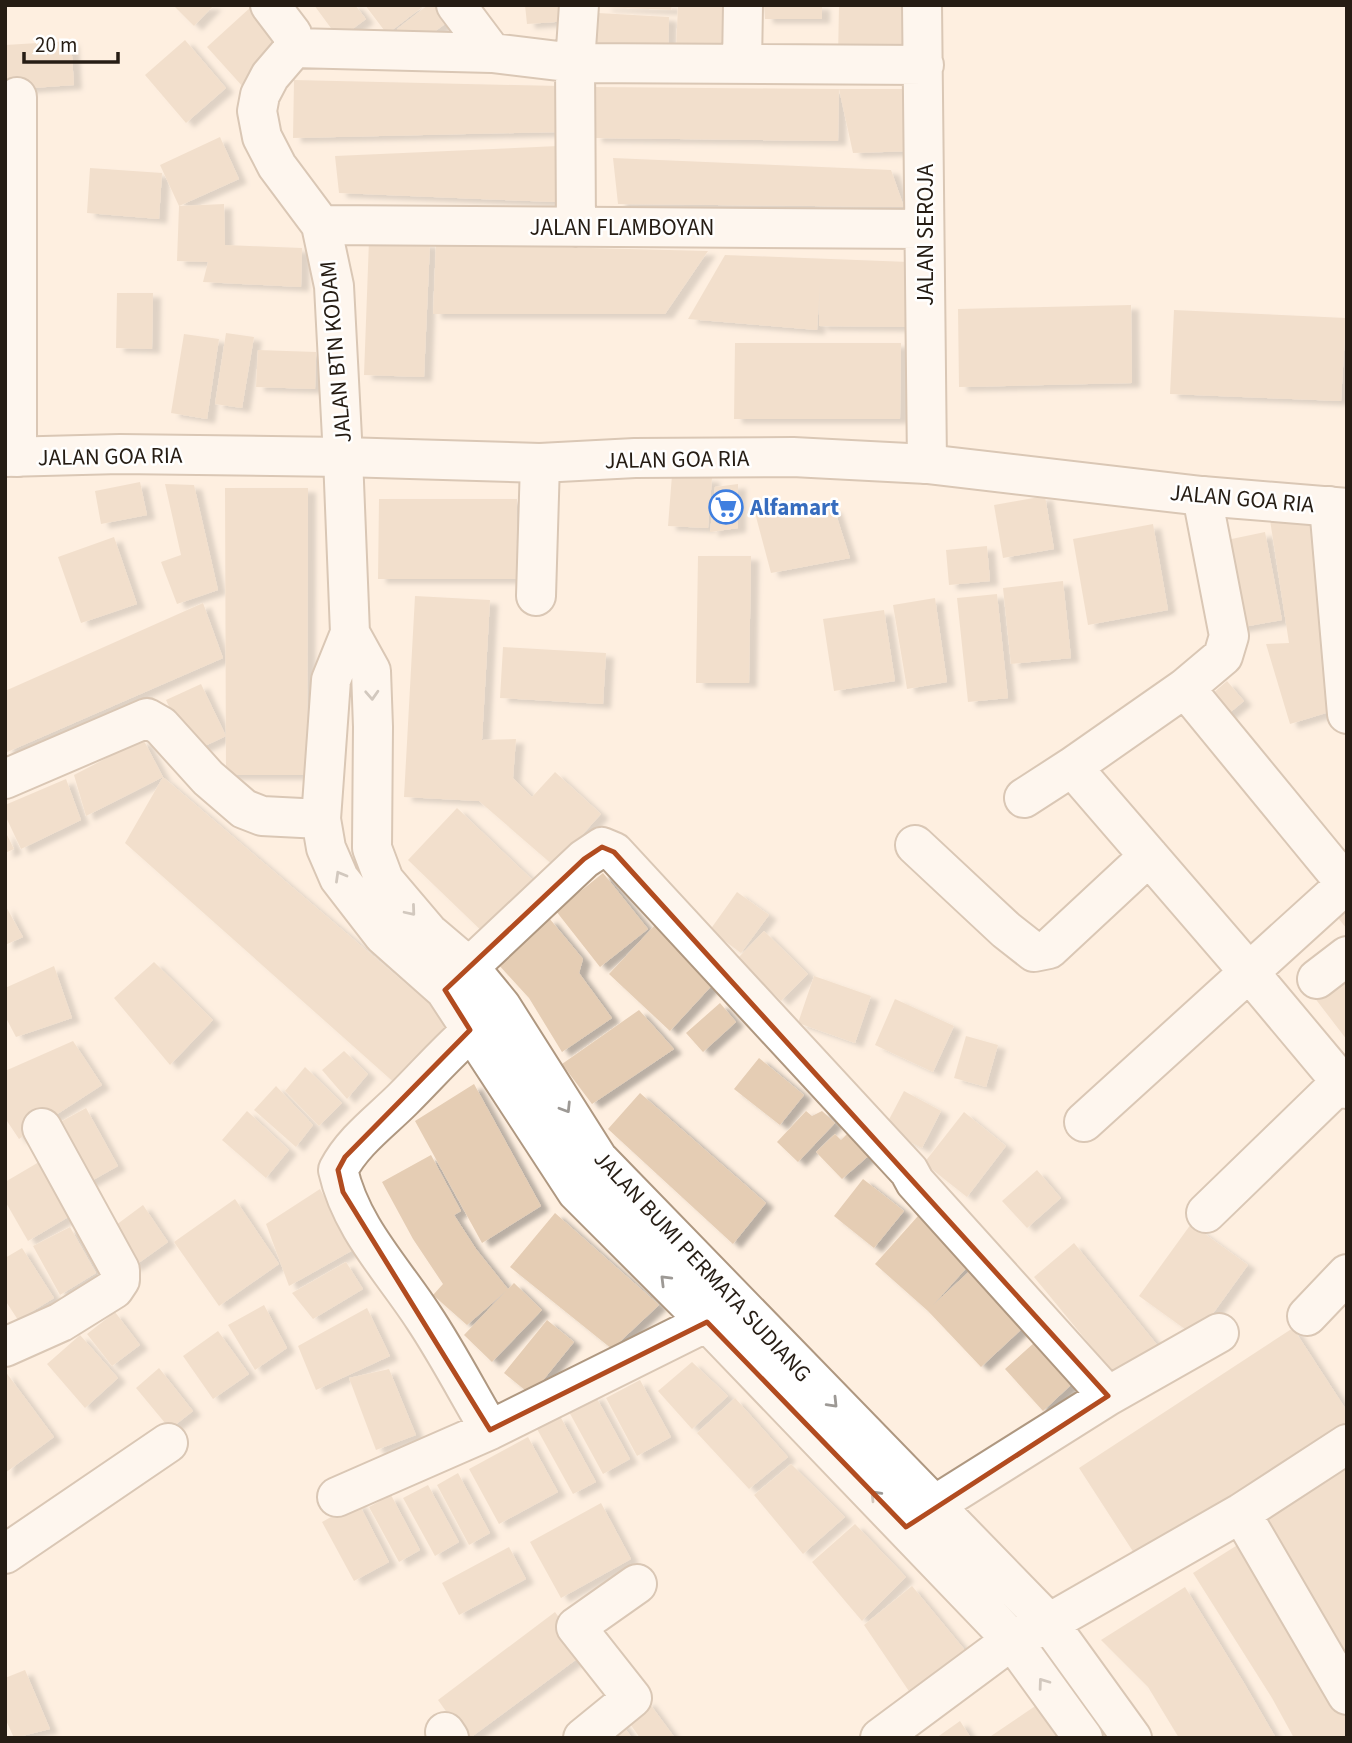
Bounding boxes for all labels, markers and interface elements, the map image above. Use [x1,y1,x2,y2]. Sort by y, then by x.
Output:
scale bar [24,21,119,65]
text: 20 m [35,30,77,60]
street label: JALAN SEROJA [909,163,942,306]
street label: JALAN FLAMBOYAN [530,211,714,244]
street label: JALAN BTN KODAM [311,259,360,444]
street label: JALAN GOA RIA [37,439,183,474]
street label: JALAN GOA RIA [604,442,750,477]
street label: JALAN GOA RIA [1168,476,1316,521]
supermarket icon: Alfamart [707,488,745,526]
place label: Alfamart [749,491,839,524]
one-way arrow [364,690,379,701]
one-way arrow [335,870,348,883]
one-way arrow [403,903,415,916]
one-way arrow [557,1100,570,1113]
street label: JALAN BUMI PERMATA SUDIANG [586,1143,819,1389]
one-way arrow [660,1275,673,1288]
one-way arrow [824,1394,837,1407]
one-way arrow [870,1490,883,1503]
one-way arrow [1039,1678,1051,1690]

